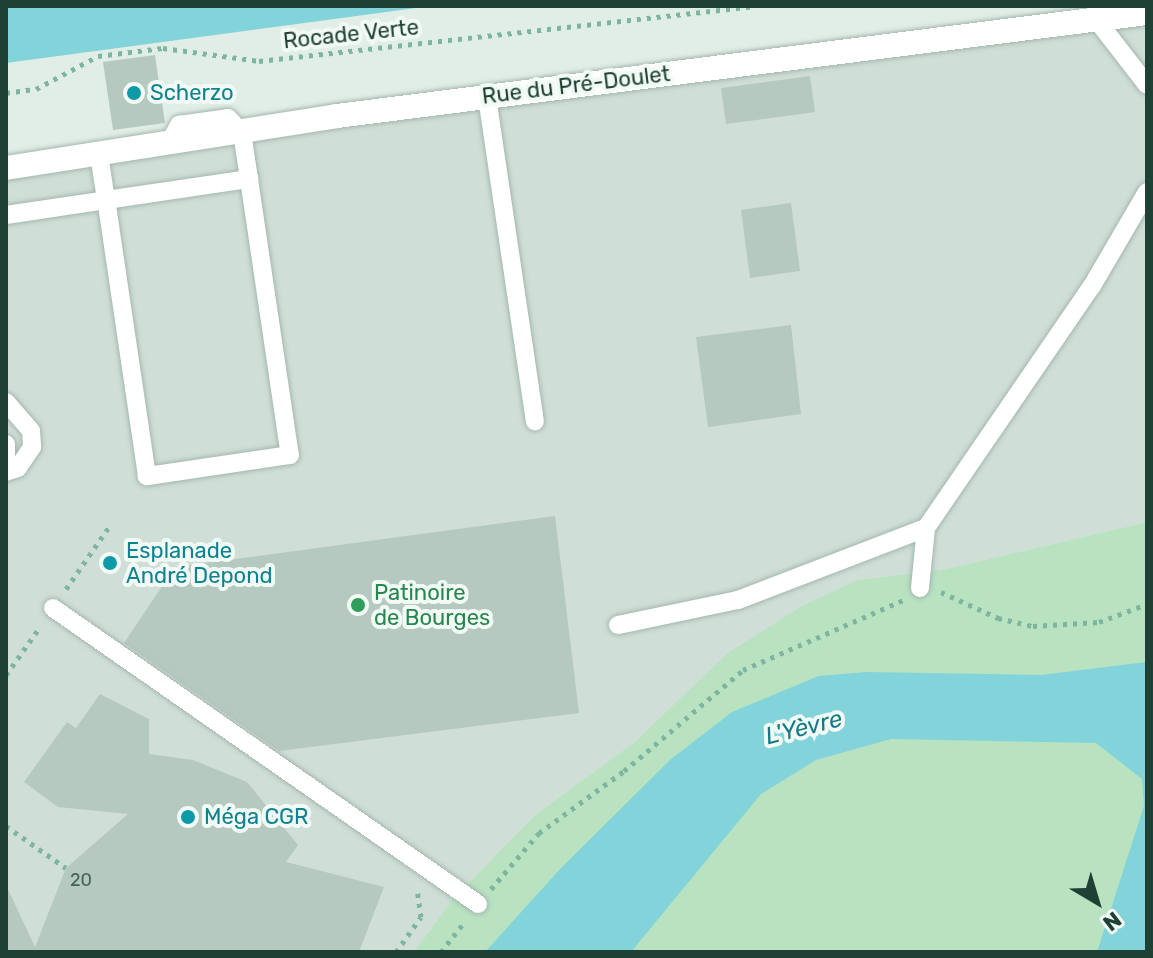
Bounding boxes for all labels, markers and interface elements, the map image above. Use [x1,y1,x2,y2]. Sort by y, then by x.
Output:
street label: Rocade Verte [282,14,420,54]
street label: Rue du Pré-Doulet [480,60,672,110]
place label: Scherzo [150,80,234,106]
marker: Scherzo [125,84,143,102]
place label: Esplanade André Depond [126,537,273,588]
marker: Esplanade André Depond [101,554,119,572]
place label: Patinoire de Bourges [374,579,490,630]
marker: Patinoire de Bourges [349,596,367,614]
water label: L'Yèvre [763,705,845,751]
place label: Méga CGR [204,804,308,830]
marker: Méga CGR [179,808,197,826]
north arrow [1057,862,1137,942]
house number: 20 [70,869,92,891]
text: N [1098,906,1127,937]

